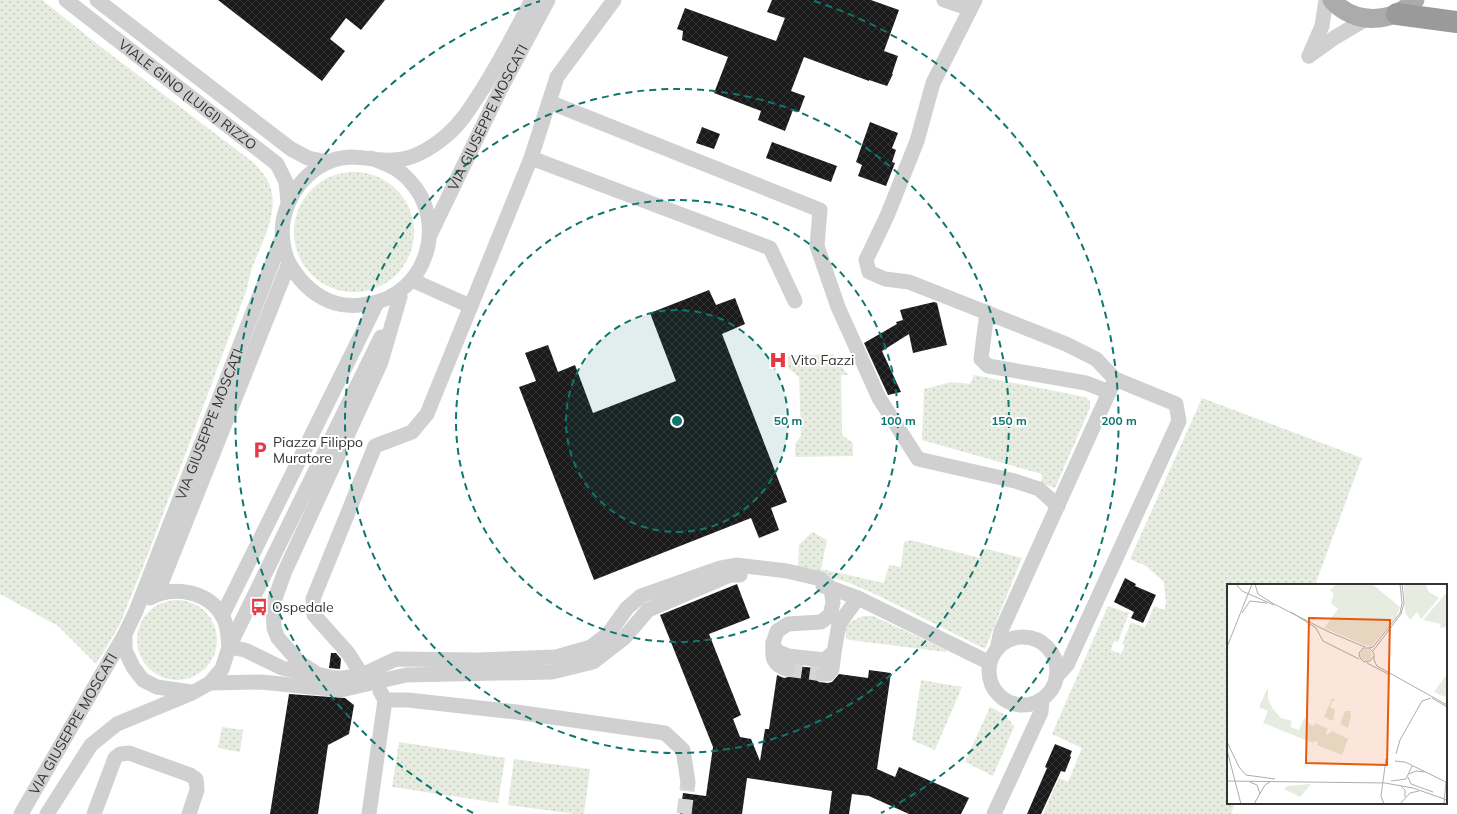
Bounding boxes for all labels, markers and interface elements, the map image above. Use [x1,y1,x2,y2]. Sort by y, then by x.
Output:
street label: VIALE GINO (LUIGI) RIZZO [115,35,260,154]
street label: VIA GIUSEPPE MOSCATI [444,41,532,193]
street label: VIA GIUSEPPE MOSCATI [171,346,247,502]
hospital icon: Vito Fazzi [768,350,788,370]
place label: Vito Fazzi [791,351,854,369]
text: 50 m [774,413,802,428]
text: 100 m [880,413,916,428]
text: 150 m [991,413,1027,428]
text: 200 m [1101,413,1137,428]
centre of rings [670,414,684,428]
place label: Piazza Filippo Muratore [273,433,363,467]
parking icon: Piazza Filippo Muratore [250,440,270,460]
inset map [1227,584,1447,804]
bus stop icon: Ospedale [249,597,269,617]
place label: Ospedale [272,598,334,616]
street label: VIA GIUSEPPE MOSCATI [25,650,121,798]

